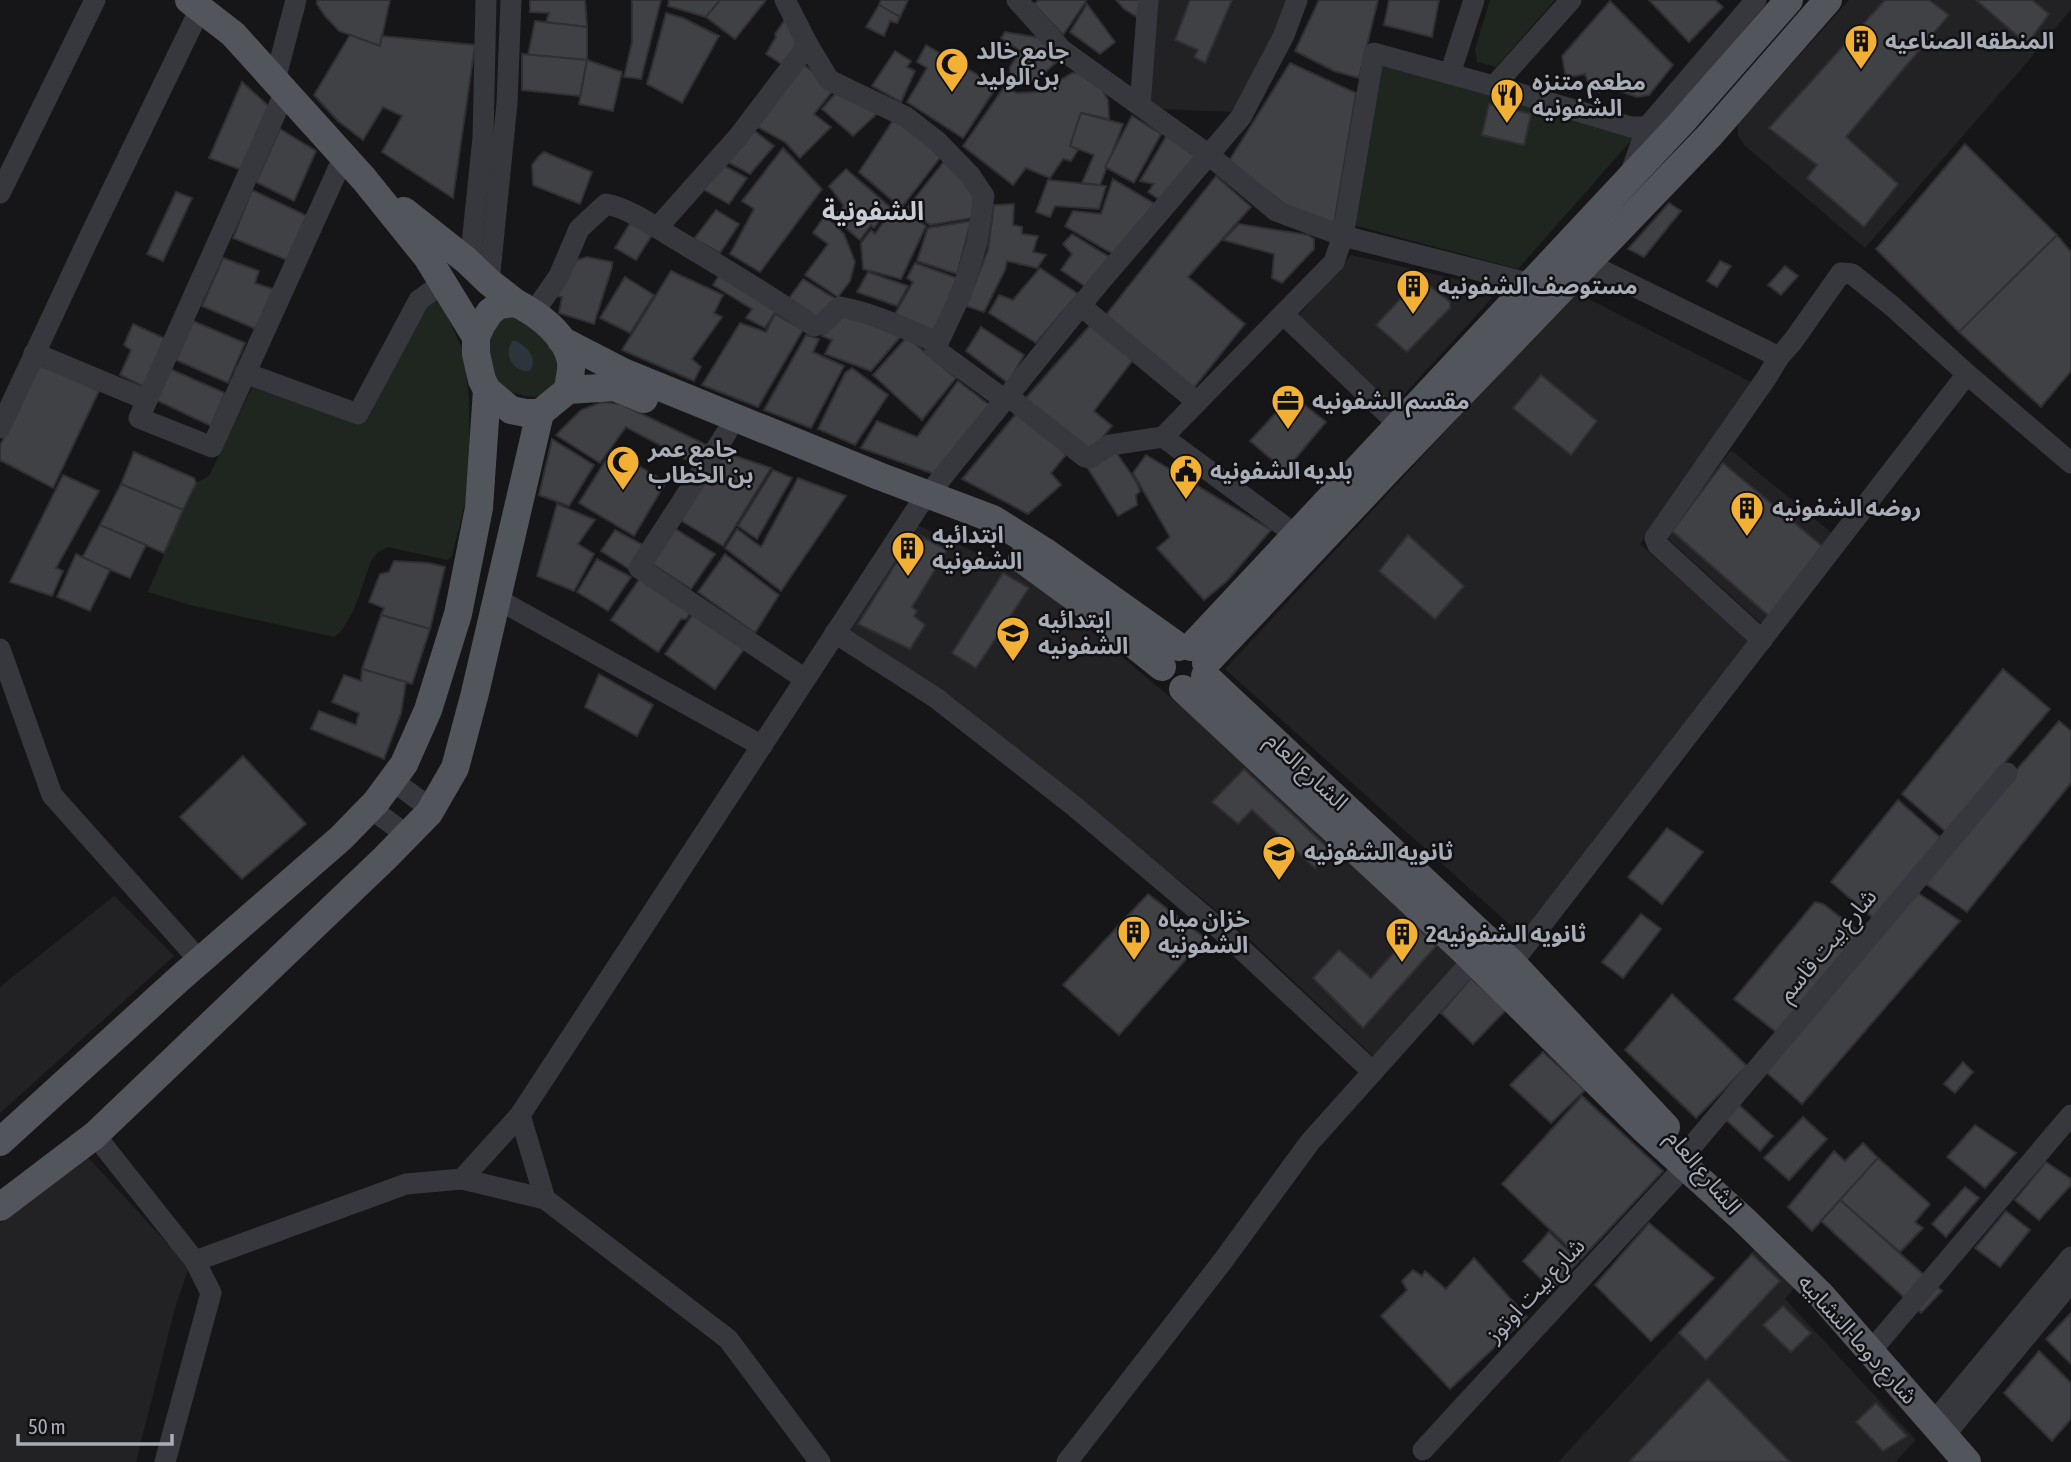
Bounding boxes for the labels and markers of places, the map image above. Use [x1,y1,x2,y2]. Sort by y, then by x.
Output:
building icon: المنطقه الصناعيه [1842,22,1880,71]
place label: المنطقه الصناعيه [1885,28,2054,54]
place label: جامع خالد بن الوليد [976,38,1069,91]
mosque icon: جامع خالد بن الوليد [933,45,971,94]
place label: مطعم متنزه الشفونيه [1532,69,1646,121]
restaurant icon: مطعم متنزه الشفونيه [1488,76,1526,125]
building icon: مستوصف الشفونيه [1394,267,1432,316]
place label: مستوصف الشفونيه [1438,273,1638,299]
office icon: مقسم الشفونيه [1269,382,1307,431]
place label: مقسم الشفونيه [1312,388,1470,418]
place label: جامع عمر بن الخطاب [647,436,754,489]
mosque icon: جامع عمر بن الخطاب [604,443,642,492]
public building icon: بلديه الشفونيه [1167,452,1205,501]
place label: بلديه الشفونيه [1210,458,1353,484]
building icon: روضه الشفونيه [1728,489,1766,538]
place label: روضه الشفونيه [1772,495,1921,522]
place label: ابتدائيه الشفونيه [932,522,1022,574]
building icon: ابتدائيه الشفونيه [889,529,927,578]
place label: ايتدائيه الشفونيه [1038,607,1128,659]
school or university icon: ايتدائيه الشفونيه [994,614,1032,663]
school or university icon: ثانويه الشفونيه [1260,833,1298,882]
place label: ثانويه الشفونيه [1304,839,1453,865]
place label: خزان مياه الشفونيه [1158,906,1250,958]
building icon: خزان مياه الشفونيه [1115,913,1153,962]
building icon: ثانويه الشفونيه2 [1383,915,1421,964]
place label: ثانويه الشفونيه2 [1426,921,1586,947]

